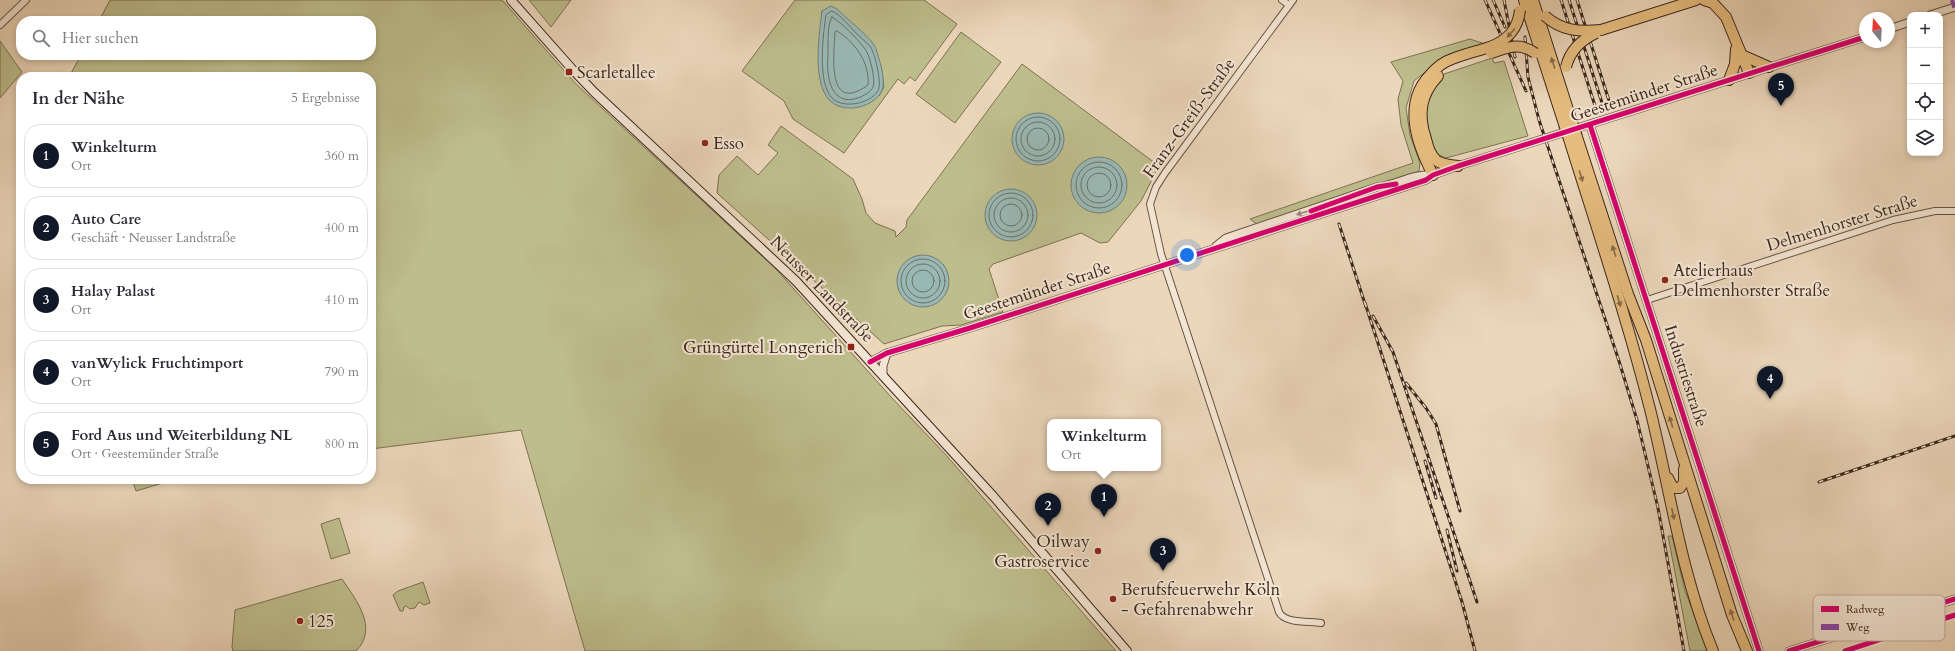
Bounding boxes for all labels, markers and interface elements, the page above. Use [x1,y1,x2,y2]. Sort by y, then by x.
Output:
north arrow [1859,12,1895,48]
map controls [1907,12,1943,156]
button: + [1907,12,1943,48]
search box [16,16,376,60]
icon: search [30,27,52,49]
text: Hier suchen [62,28,139,48]
one-way arrow [1506,28,1515,38]
button: − [1907,48,1943,84]
street label: Franz-Greiß-Straße [1138,53,1240,183]
one-way arrow [1550,57,1556,69]
street label: Geestemünder Straße [1567,58,1721,128]
place label: Scarletallee [577,61,656,84]
marker: Scarletallee [564,67,574,77]
pin: 5 [1768,73,1794,106]
button: locate [1907,84,1943,120]
text: In der Nähe [32,87,125,110]
text: 5 Ergebnisse [291,89,360,107]
button: layers [1907,120,1943,156]
place label: Esso [713,132,744,155]
text: Winkelturm [71,137,157,157]
marker: Esso [700,138,710,148]
text: 1 [43,147,49,165]
text: 360 m [325,147,359,165]
text: Ort [71,157,91,175]
one-way arrow [1578,171,1584,183]
street label: Delmenhorster Straße [1763,189,1921,257]
text: Auto Care [71,209,141,229]
one-way arrow [1296,211,1308,217]
text: 2 [43,219,49,237]
text: 400 m [325,219,359,237]
text: Geschäft · Neusser Landstraße [71,229,236,247]
street label: Neusser Landstraße [765,231,879,347]
your location [1177,245,1197,265]
one-way arrow [1611,245,1617,257]
street label: Geestemünder Straße [960,256,1114,326]
place label: Atelierhaus Delmenhorster Straße [1673,259,1830,302]
marker: Atelierhaus Delmenhorster Straße [1660,275,1670,285]
text: Halay Palast [71,281,155,301]
text: 3 [43,291,49,309]
text: 410 m [325,291,359,309]
one-way arrow [1617,295,1623,307]
text: Ort [71,301,91,319]
street label: Industriestraße [1659,322,1713,430]
place label: Grüngürtel Longerich [683,336,844,359]
marker: Grüngürtel Longerich [846,342,856,352]
text: vanWylick Fruchtimport [71,353,243,373]
text: 4 [43,363,49,381]
text: 790 m [325,363,359,381]
pin: 4 [1757,366,1783,399]
text: Ort [71,373,91,391]
one-way arrow [1667,416,1673,428]
popup [1047,419,1161,471]
text: Ford Aus und Weiterbildung NL [71,425,293,445]
text: Winkelturm [1061,426,1147,446]
text: 5 [43,435,49,453]
text: 800 m [325,435,359,453]
text: Ort · Geestemünder Straße [71,445,219,463]
text: Ort [1061,446,1081,464]
pin: 1 [1091,484,1117,517]
pin: 2 [1035,493,1061,526]
one-way arrow [1670,507,1676,520]
place label: Oilway Gastroservice [994,530,1090,573]
pin: 3 [1150,538,1176,571]
marker: Oilway Gastroservice [1093,546,1103,556]
place label: Berufsfeuerwehr Köln - Gefahrenabwehr [1121,578,1280,621]
marker: Berufsfeuerwehr Köln - Gefahrenabwehr [1108,594,1118,604]
legend [1813,595,1945,641]
text: Radweg [1846,602,1885,617]
one-way arrow [1729,608,1735,620]
place label: 125 [308,610,334,633]
marker: 125 [295,616,305,626]
text: Weg [1845,620,1870,635]

